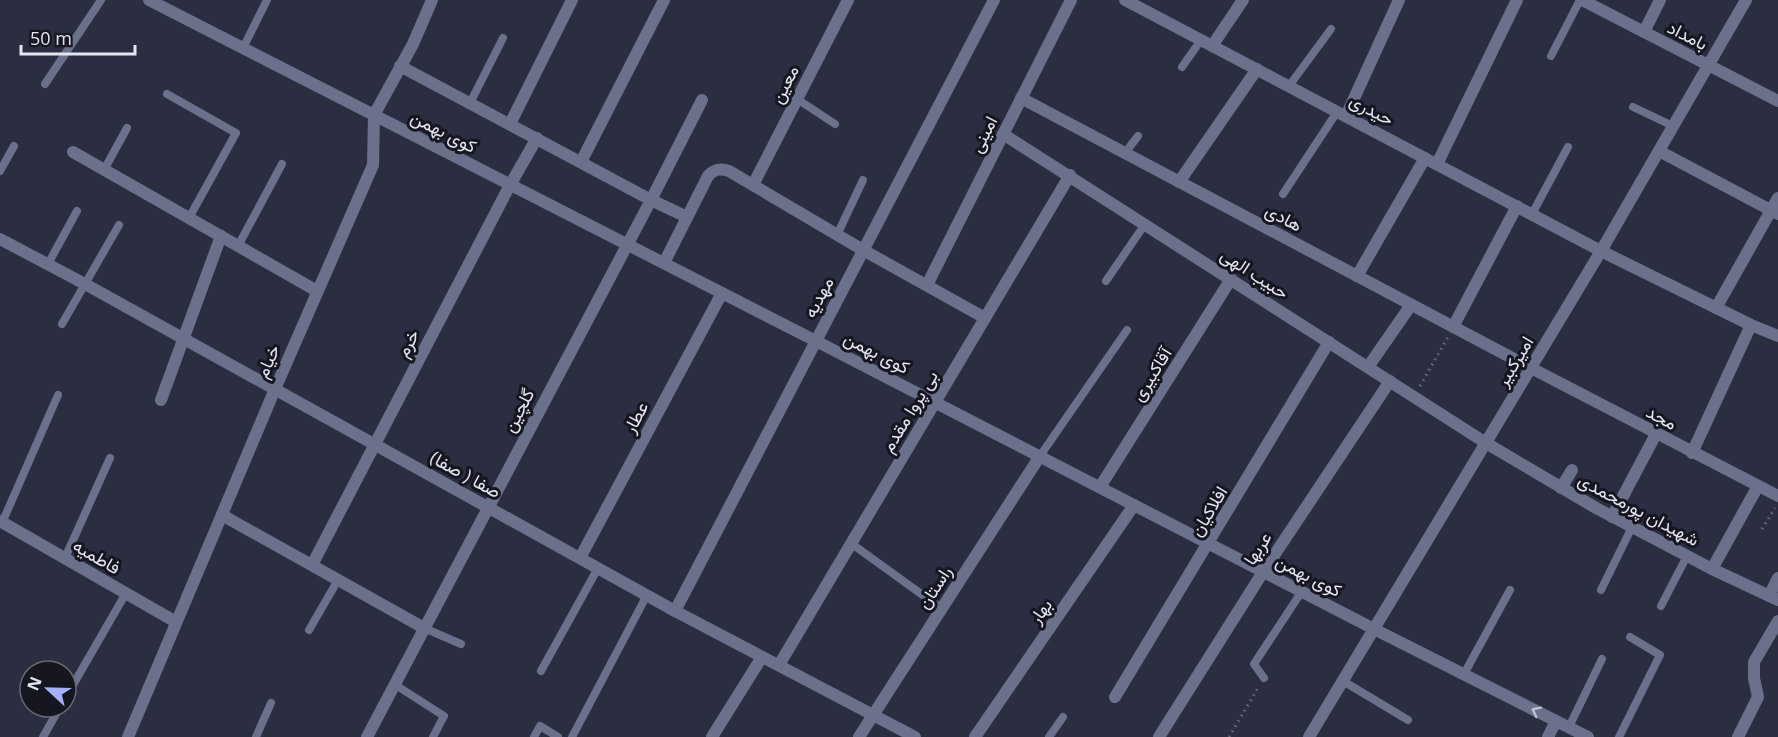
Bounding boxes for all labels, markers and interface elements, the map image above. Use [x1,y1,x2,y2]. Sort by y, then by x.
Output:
street label: بامداد [1664,15,1712,55]
scale bar [21,18,135,56]
text: 50 m [30,26,72,50]
street label: معین [764,61,804,107]
street label: حیدری [1346,87,1398,131]
street label: کوی بهمن [407,104,481,158]
street label: امینی [964,112,1002,156]
street label: هادی [1261,197,1307,237]
street label: حبیب الهی [1216,242,1294,304]
street label: مهدیه [797,272,839,322]
street label: خرم [390,325,425,362]
street label: کوی بهمن [840,325,914,379]
street label: امیرکبیر [1489,331,1538,391]
street label: خیام [249,341,286,382]
street label: آقاکبیری [1125,341,1178,405]
street label: بی پروا مقدم [875,365,944,457]
street label: گلچین [497,384,540,436]
street label: عطار [616,397,653,438]
street label: مجد [1642,399,1682,435]
street label: صفا ( صفا) [426,445,506,503]
street label: شهیدان پورمحمدی [1574,467,1704,552]
street label: افلاکیان [1184,481,1232,541]
street label: عربها [1237,527,1277,569]
street label: فاطمیه [69,533,125,579]
street label: کوی بهمن [1272,548,1346,602]
street label: راستان [911,561,957,613]
street label: بهار [1022,594,1057,629]
north arrow [18,659,78,719]
text: N [21,673,47,694]
one-way arrow [1532,706,1543,718]

